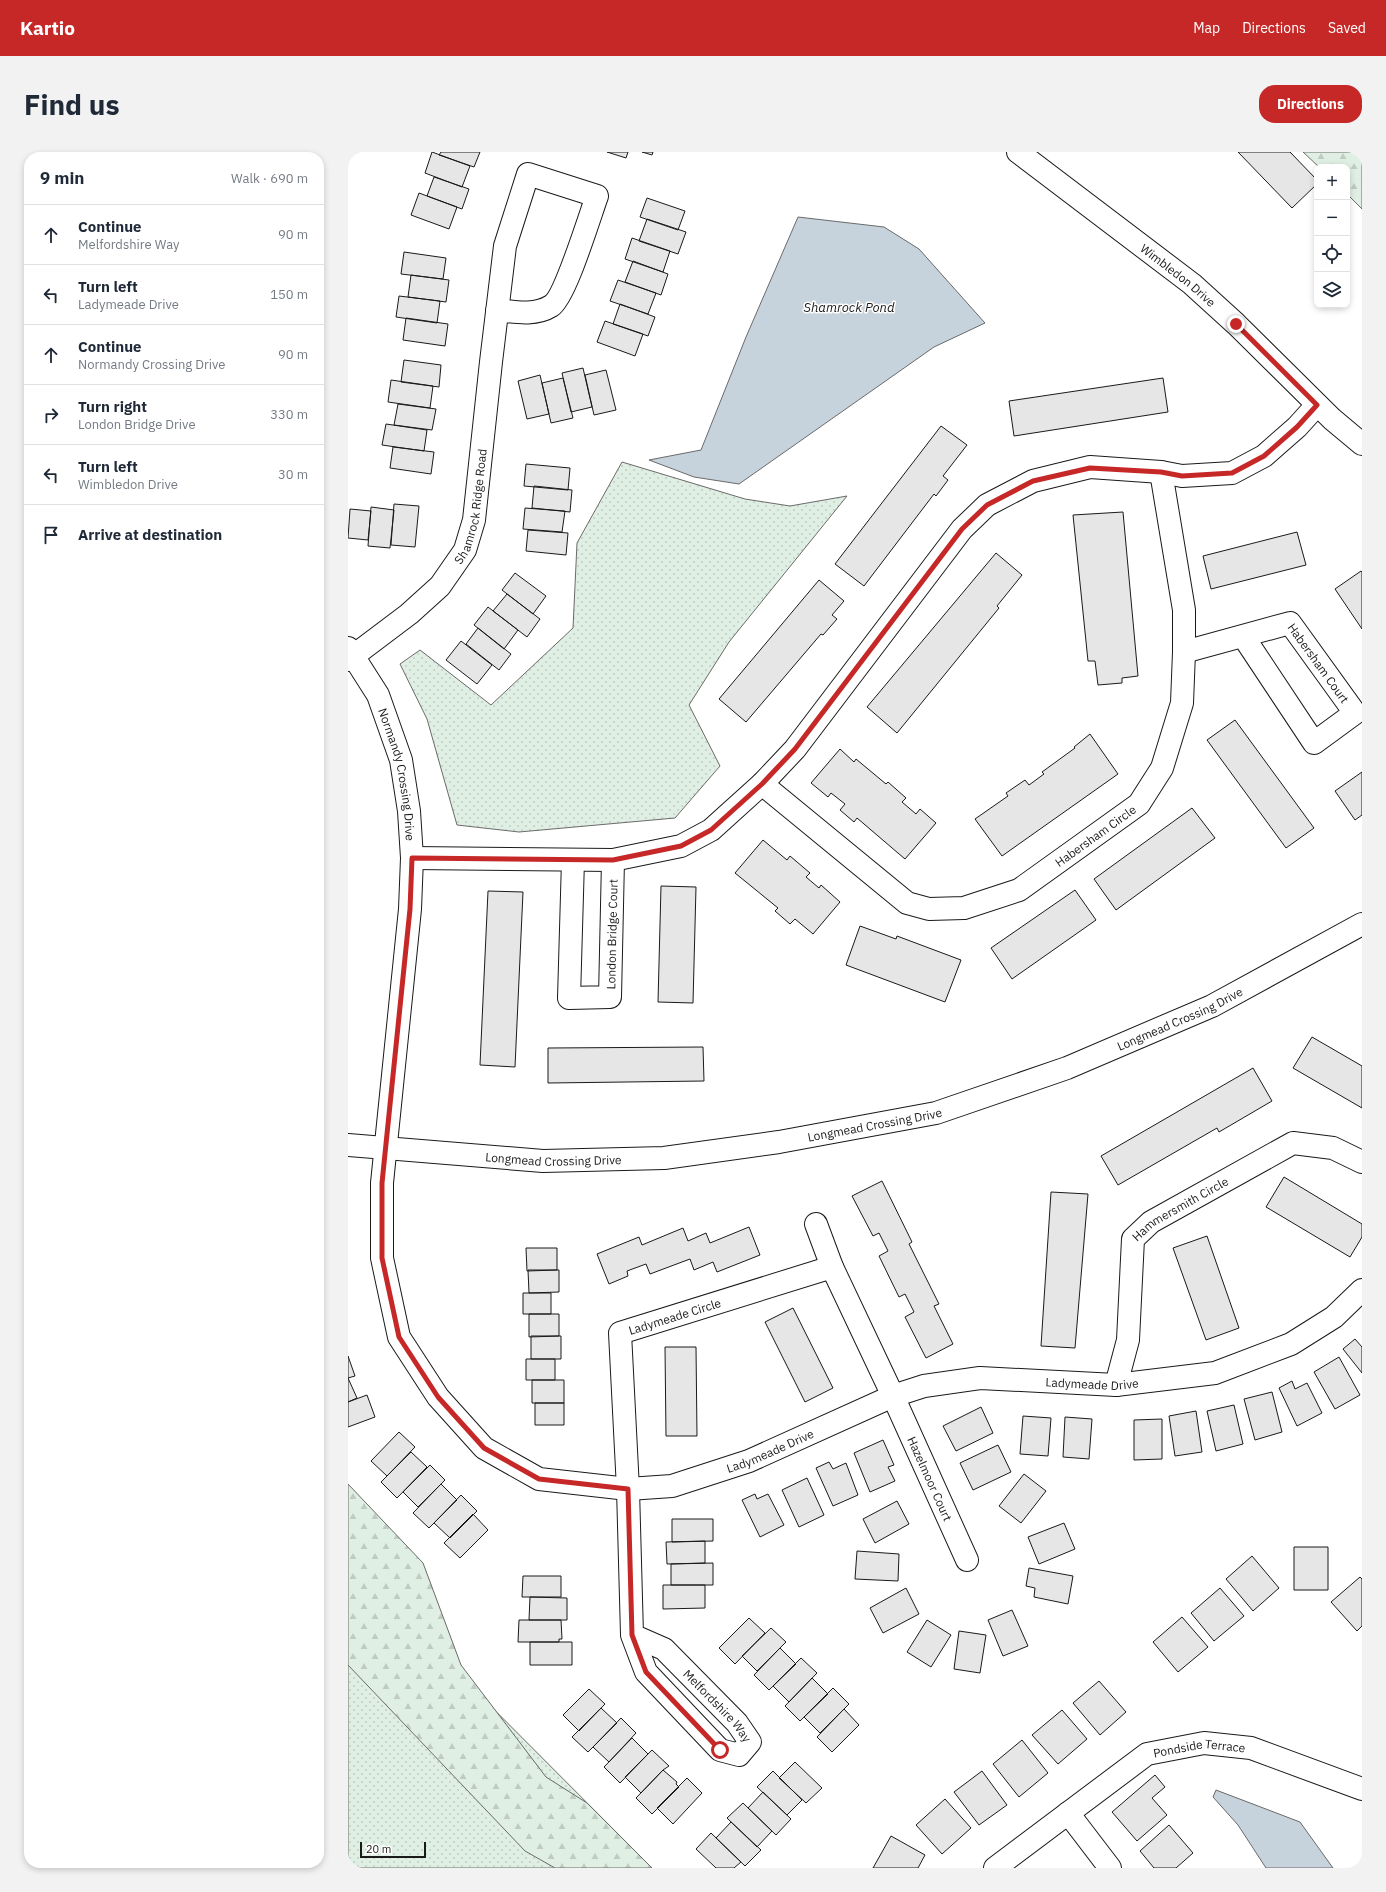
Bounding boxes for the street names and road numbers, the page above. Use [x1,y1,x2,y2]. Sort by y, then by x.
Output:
street label: Wimbledon Drive [1138,240,1219,310]
street label: Shamrock Ridge Road [450,448,489,567]
street label: Habersham Court [1285,620,1353,706]
street label: Normandy Crossing Drive [376,706,418,842]
street label: Habersham Circle [1052,801,1139,869]
street label: London Bridge Court [603,879,620,989]
street label: Longmead Crossing Drive [1115,983,1245,1053]
street label: Longmead Crossing Drive [806,1104,944,1144]
street label: Longmead Crossing Drive [485,1149,622,1169]
street label: Hammersmith Circle [1128,1173,1231,1244]
street label: Ladymeade Circle [626,1294,723,1337]
street label: Ladymeade Drive [1045,1374,1140,1393]
street label: Ladymeade Drive [725,1425,816,1475]
street label: Hazelmoor Court [905,1434,956,1523]
street label: Melfordshire Way [681,1666,755,1745]
street label: Pondside Terrace [1152,1735,1247,1760]

